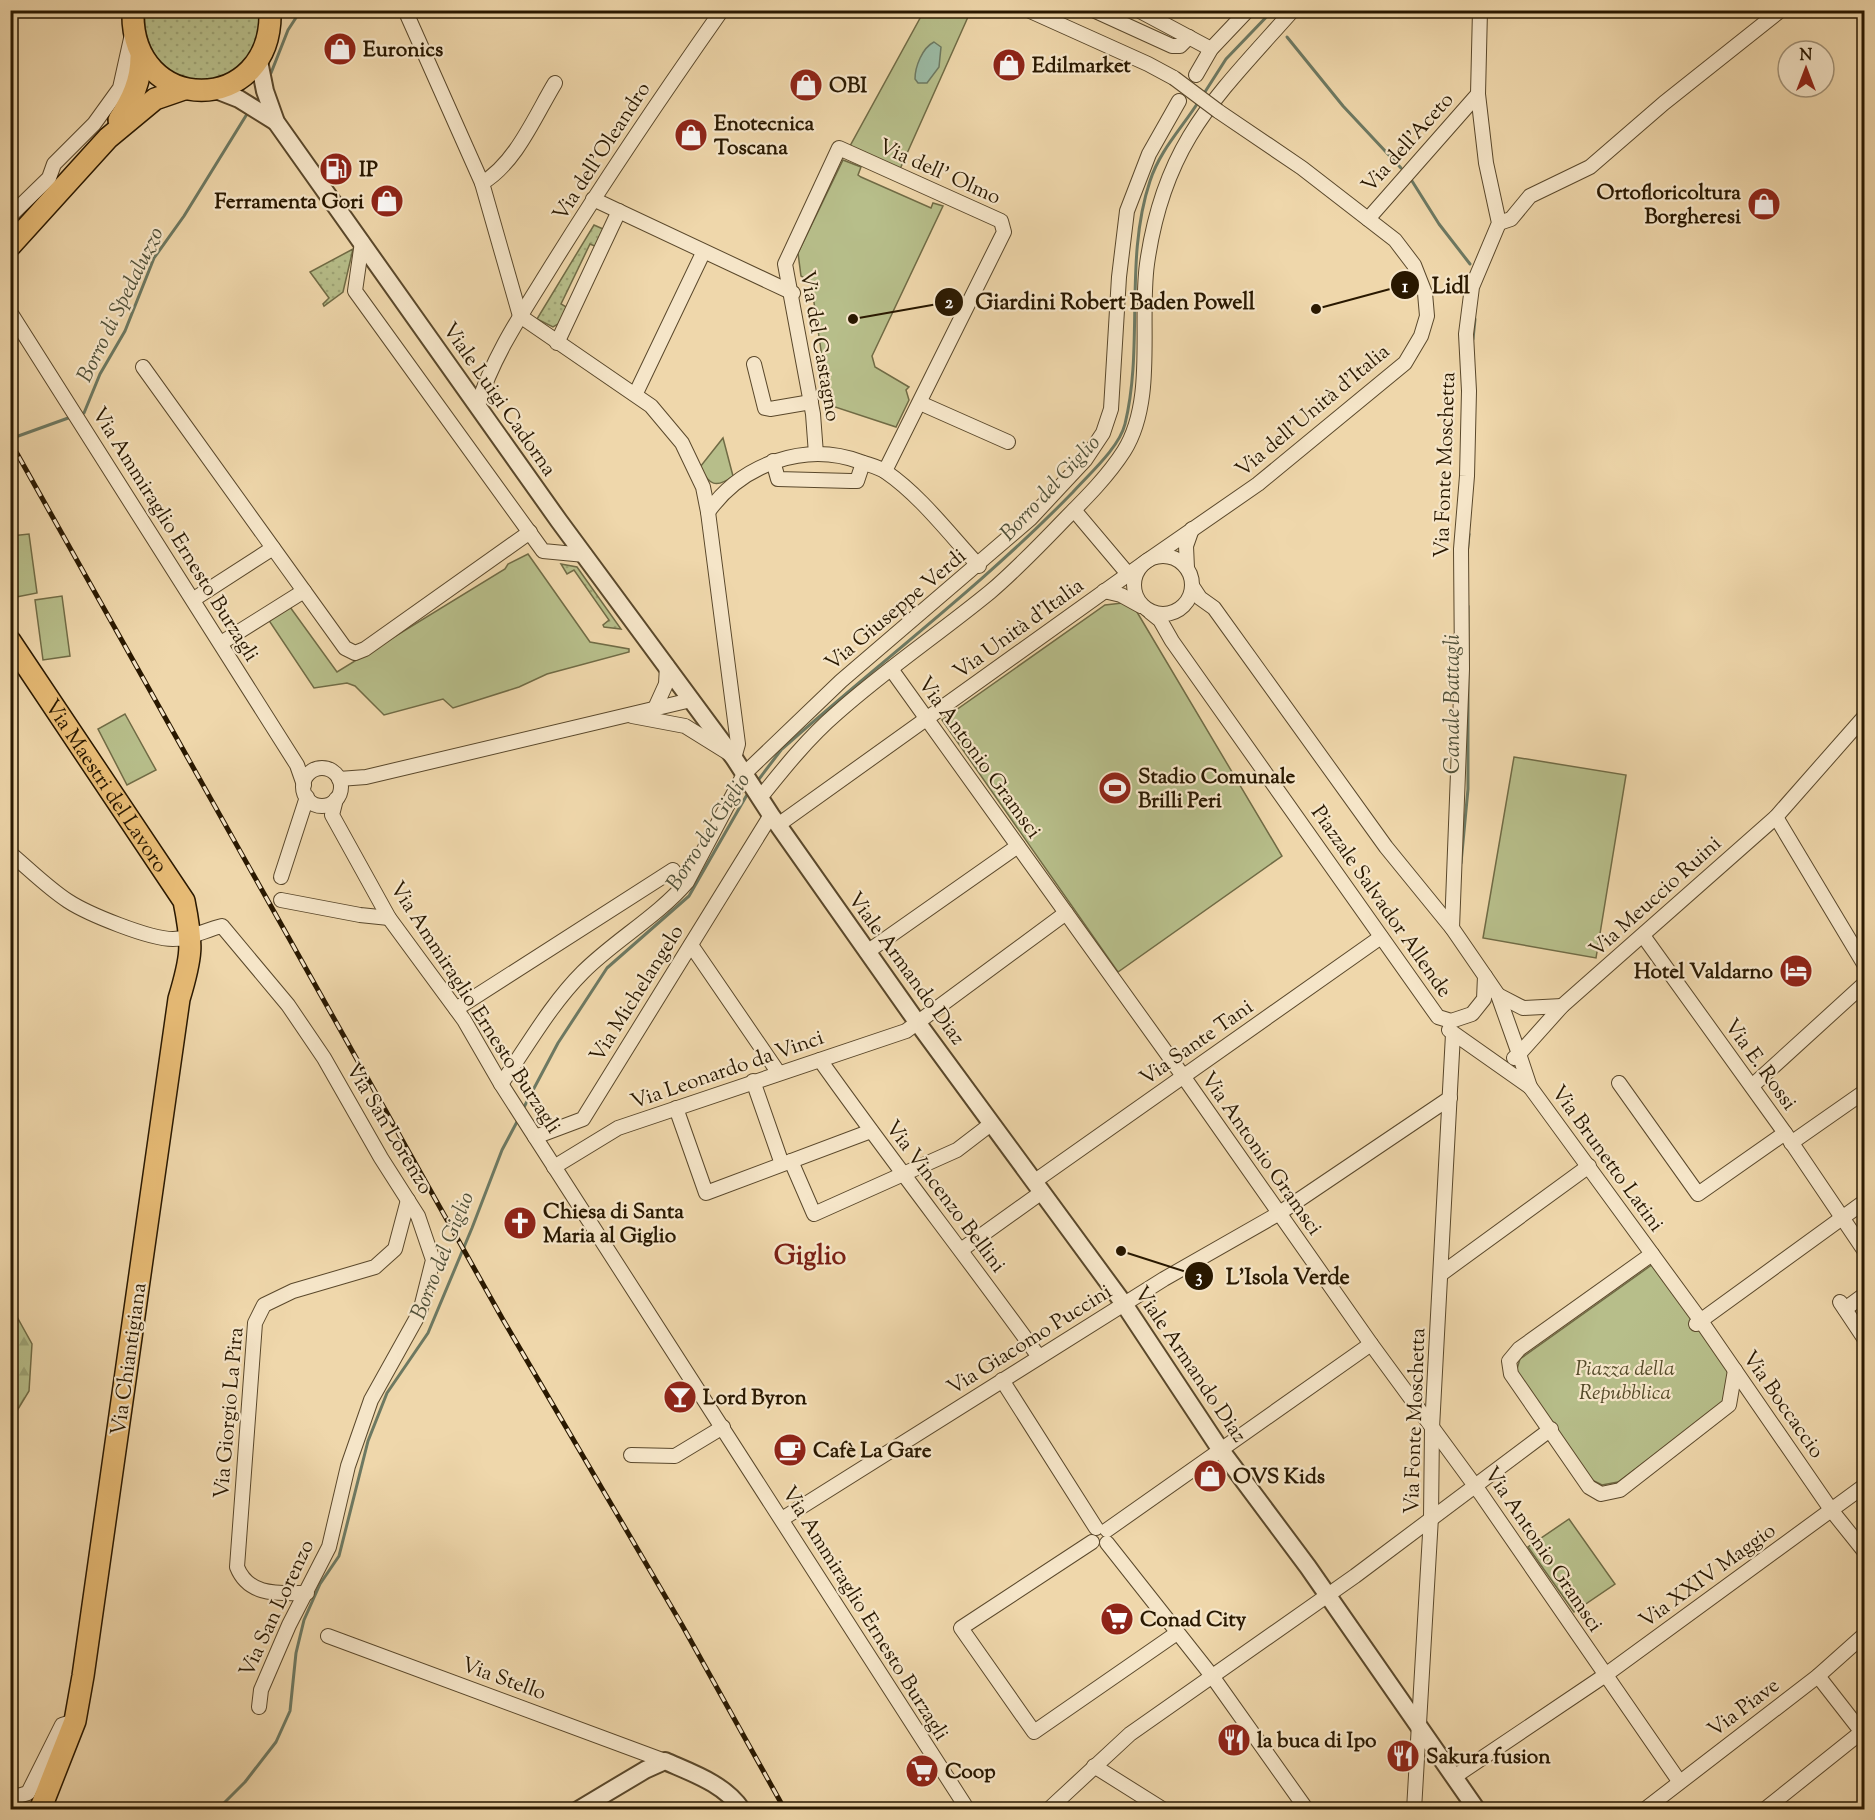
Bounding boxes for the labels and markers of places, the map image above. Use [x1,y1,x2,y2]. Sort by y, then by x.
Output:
shop icon: Euronics [322,31,358,67]
place label: Euronics [363,36,443,66]
shop icon: Edilmarket [991,47,1027,83]
place label: Edilmarket [1032,52,1132,82]
shop icon: OBI [788,67,824,103]
place label: OBI [829,72,867,102]
place label: Enotecnica Toscana [714,110,814,164]
shop icon: Enotecnica Toscana [673,117,709,153]
fuel station icon: IP [318,151,354,187]
place label: IP [359,156,378,186]
place label: Ortofloricoltura Borgheresi [1597,179,1741,233]
shop icon: Ferramenta Gori [369,183,405,219]
shop icon: Ortofloricoltura Borgheresi [1746,186,1782,222]
place label: Ferramenta Gori [214,188,364,218]
callout: Lidl [1390,265,1482,305]
callout: Giardini Robert Baden Powell [934,282,1267,322]
place label: Stadio Comunale Brilli Peri [1138,763,1296,817]
sports icon: Stadio Comunale Brilli Peri [1097,770,1133,806]
hotel icon: Hotel Valdarno [1778,953,1814,989]
place label: Hotel Valdarno [1634,958,1774,988]
place label: Chiesa di Santa Maria al Giglio [543,1198,684,1252]
church icon: Chiesa di Santa Maria al Giglio [502,1205,538,1241]
callout: L'Isola Verde [1184,1256,1362,1296]
bar icon: Lord Byron [662,1379,698,1415]
place label: Lord Byron [703,1384,807,1414]
cafe icon: Cafè La Gare [772,1432,808,1468]
place label: Cafè La Gare [813,1437,932,1467]
shop icon: OVS Kids [1192,1458,1228,1494]
place label: OVS Kids [1233,1463,1325,1493]
supermarket icon: Conad City [1099,1601,1135,1637]
place label: Conad City [1140,1606,1247,1636]
restaurant icon: la buca di Ipo [1216,1722,1252,1758]
place label: la buca di Ipo [1257,1727,1377,1757]
restaurant icon: Sakura fusion [1385,1738,1421,1774]
place label: Sakura fusion [1426,1743,1551,1773]
supermarket icon: Coop [904,1753,940,1789]
place label: Coop [945,1758,996,1788]

